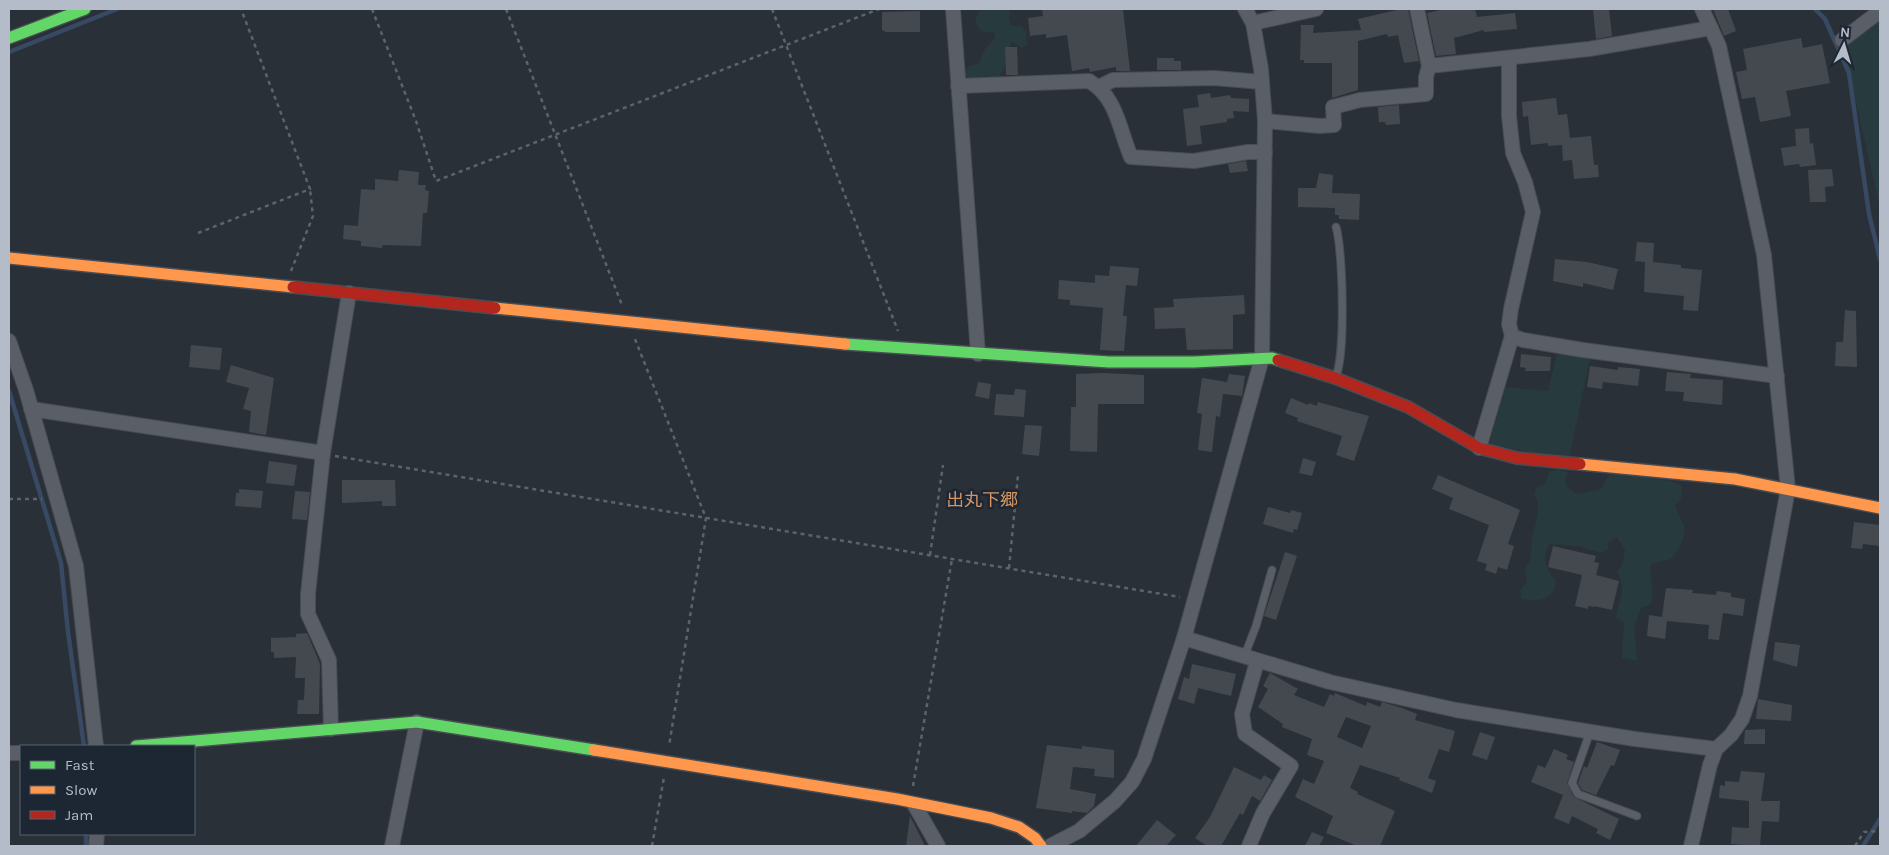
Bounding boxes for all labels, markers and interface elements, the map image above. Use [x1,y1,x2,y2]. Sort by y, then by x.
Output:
north arrow [1819,20,1869,70]
text: N [1839,24,1851,41]
district label: 出丸下郷 [946,489,1018,511]
legend [20,745,195,835]
text: Fast [65,756,95,774]
text: Slow [65,781,97,799]
text: Jam [65,806,93,824]

